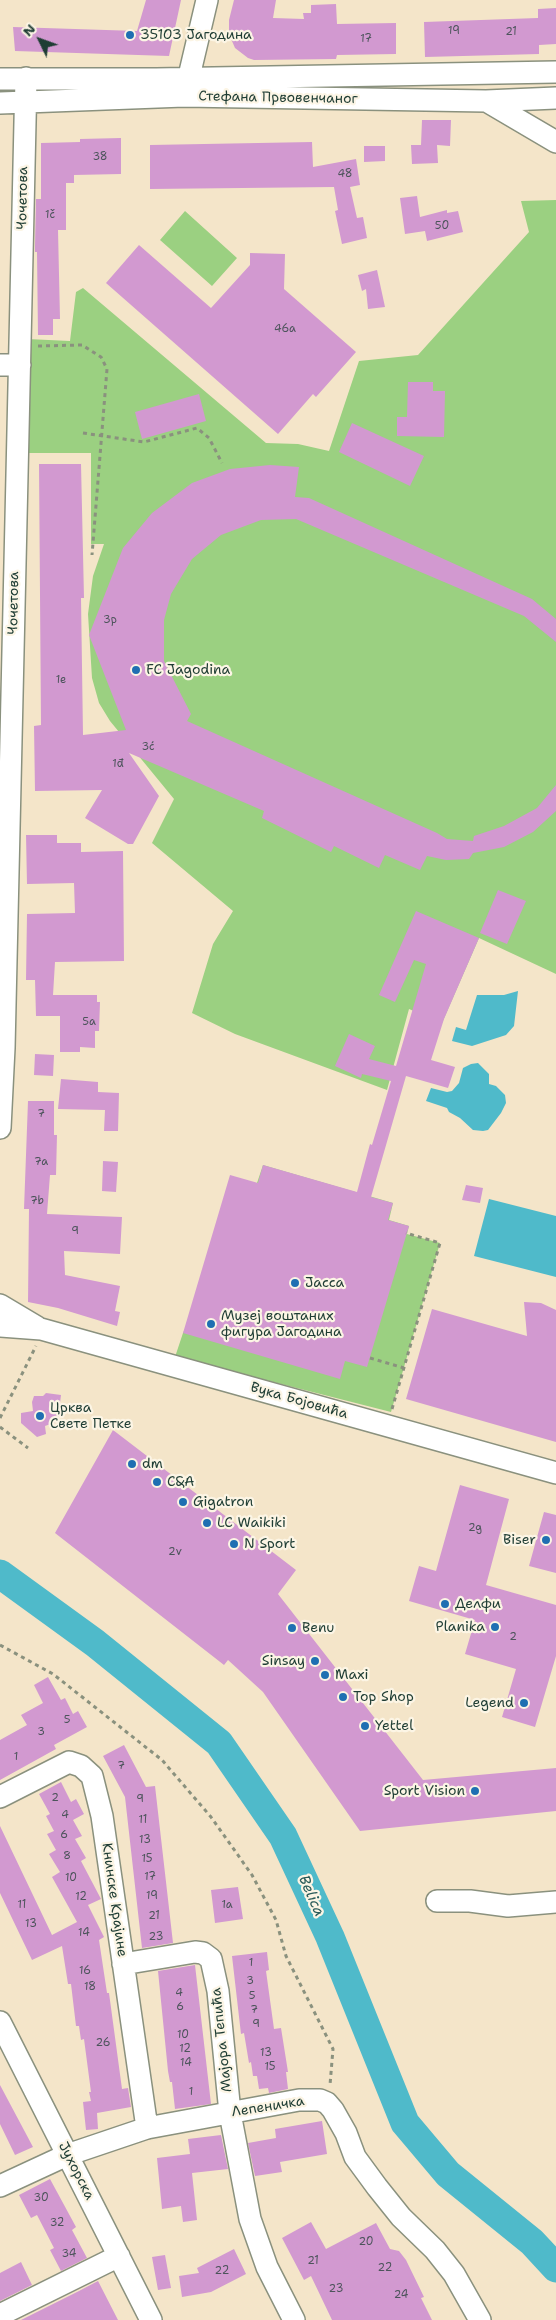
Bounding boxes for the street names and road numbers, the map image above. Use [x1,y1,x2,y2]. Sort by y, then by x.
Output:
street label: Стефана Првовенчаног [198,88,358,108]
street label: Чочетова [14,166,32,230]
street label: Чочетова [5,571,23,635]
street label: Вука Бојовића [248,1379,350,1423]
street label: Книнске Крајине [98,1842,130,1958]
street label: Мајора Тепића [208,1987,236,2093]
street label: Лепеничка [230,2093,306,2121]
street label: Јухорска [54,2139,98,2203]

